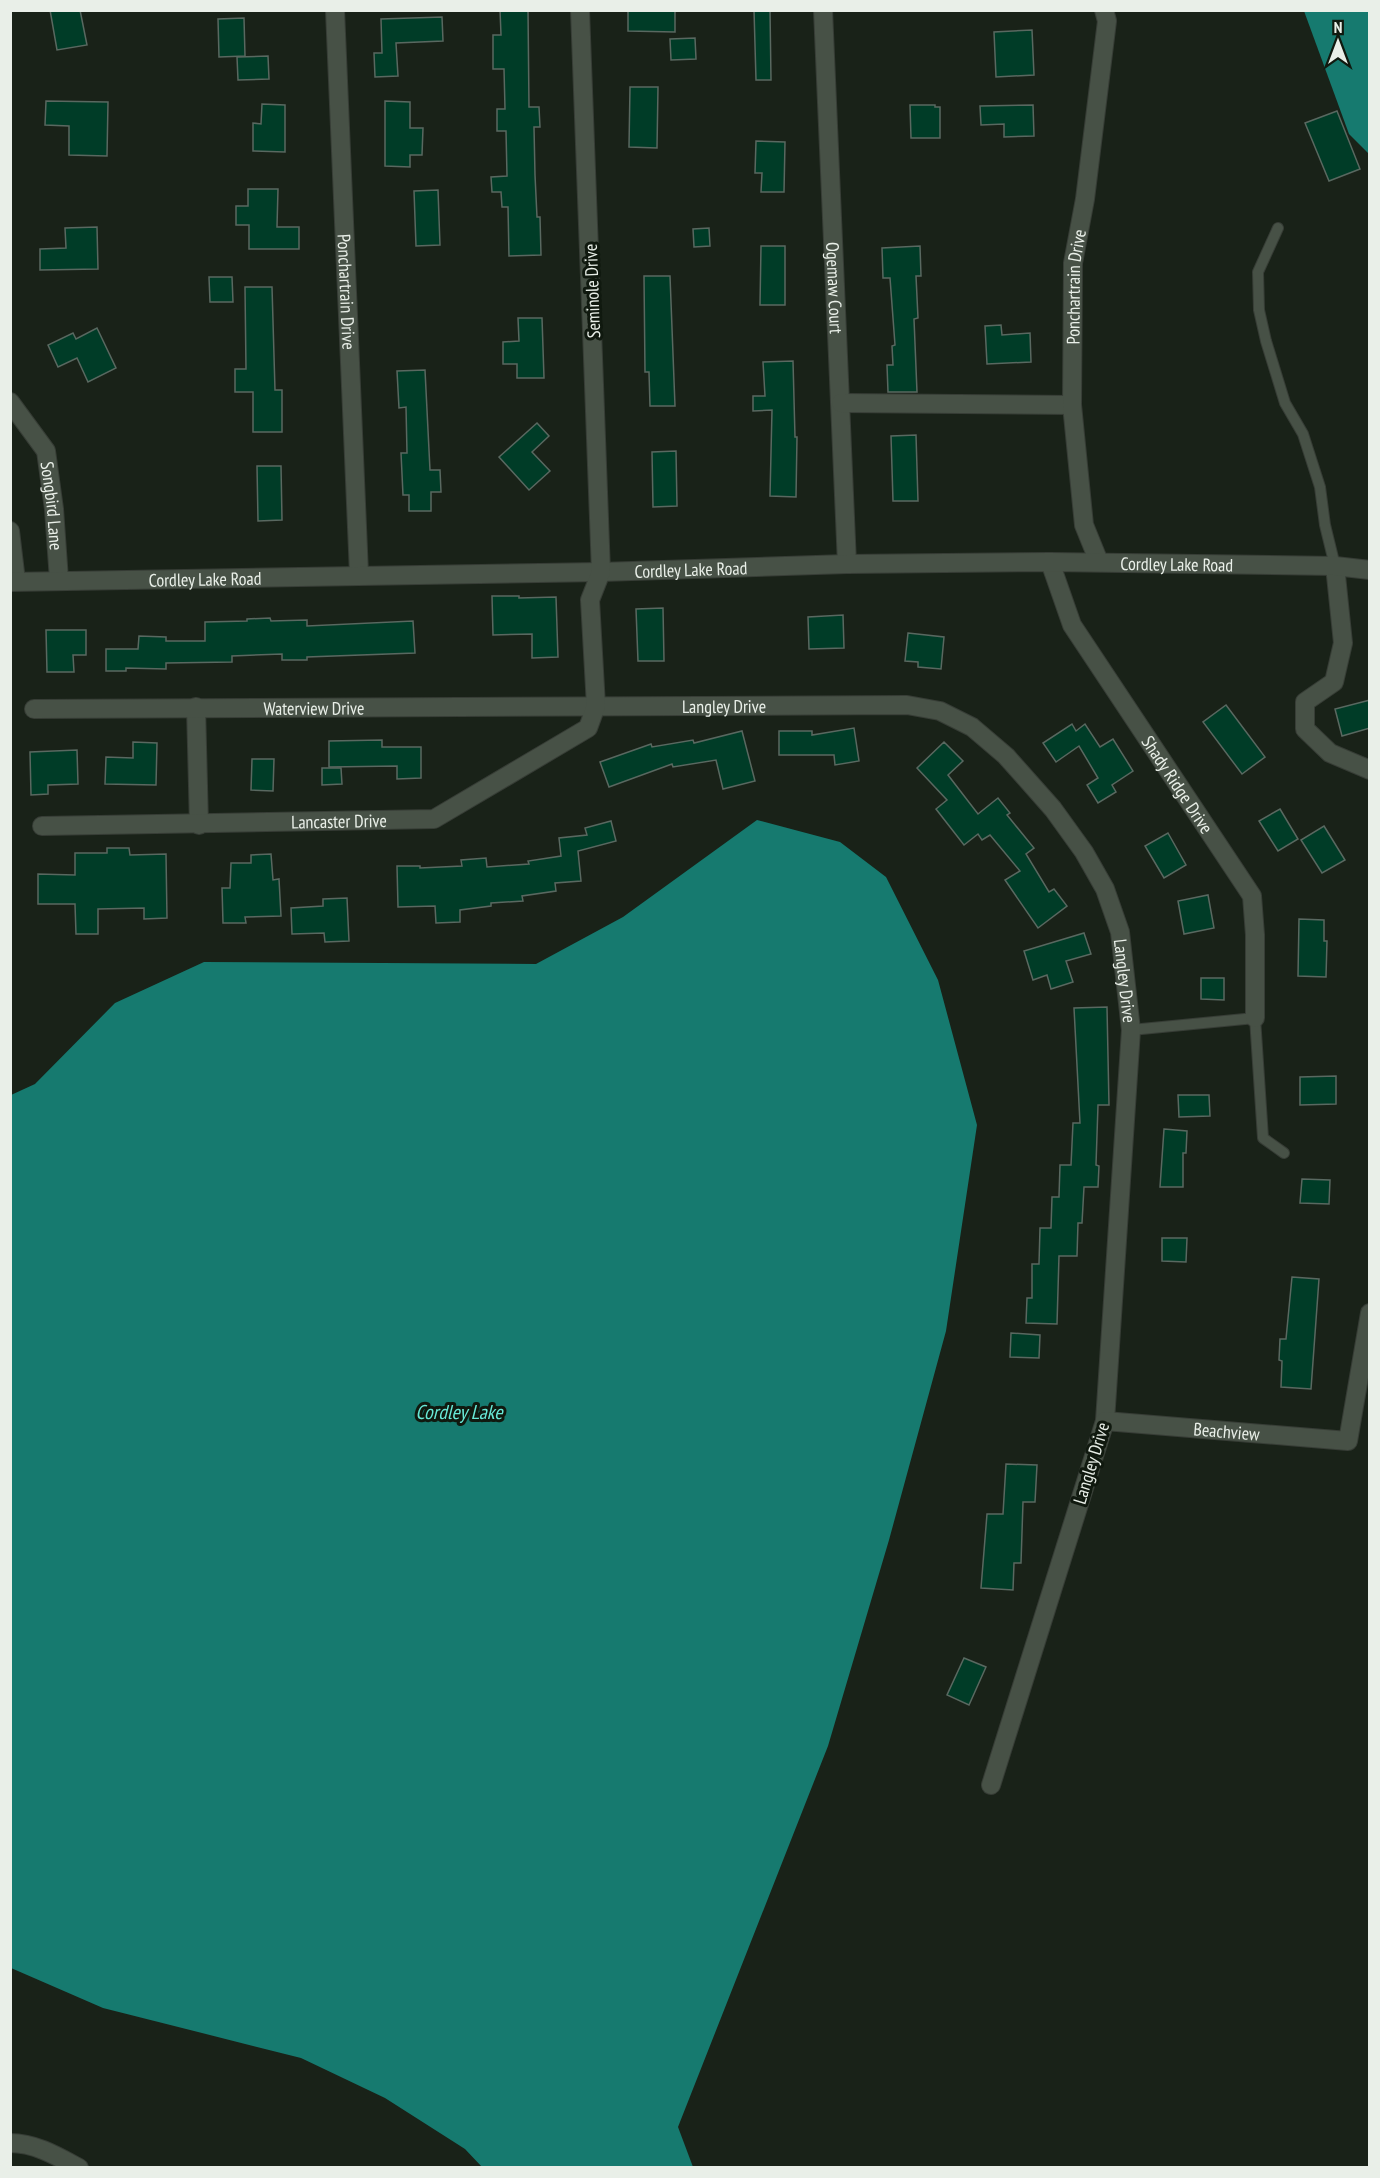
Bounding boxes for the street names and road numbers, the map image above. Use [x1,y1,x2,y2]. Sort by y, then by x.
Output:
street label: Ponchartrain Drive [1061,227,1091,344]
street label: Ponchartrain Drive [333,233,361,350]
street label: Ogemaw Court [822,241,849,334]
street label: Seminole Drive [579,243,605,339]
street label: Songbird Lane [36,460,68,551]
street label: Cordley Lake Road [1120,551,1233,576]
street label: Cordley Lake Road [634,556,748,582]
street label: Cordley Lake Road [148,566,262,591]
street label: Langley Drive [682,694,766,718]
street label: Waterview Drive [263,696,364,719]
street label: Shady Ridge Drive [1137,731,1219,838]
street label: Lancaster Drive [291,808,387,833]
street label: Langley Drive [1109,938,1142,1024]
street label: Beachview [1193,1417,1261,1445]
street label: Langley Drive [1068,1419,1114,1507]

